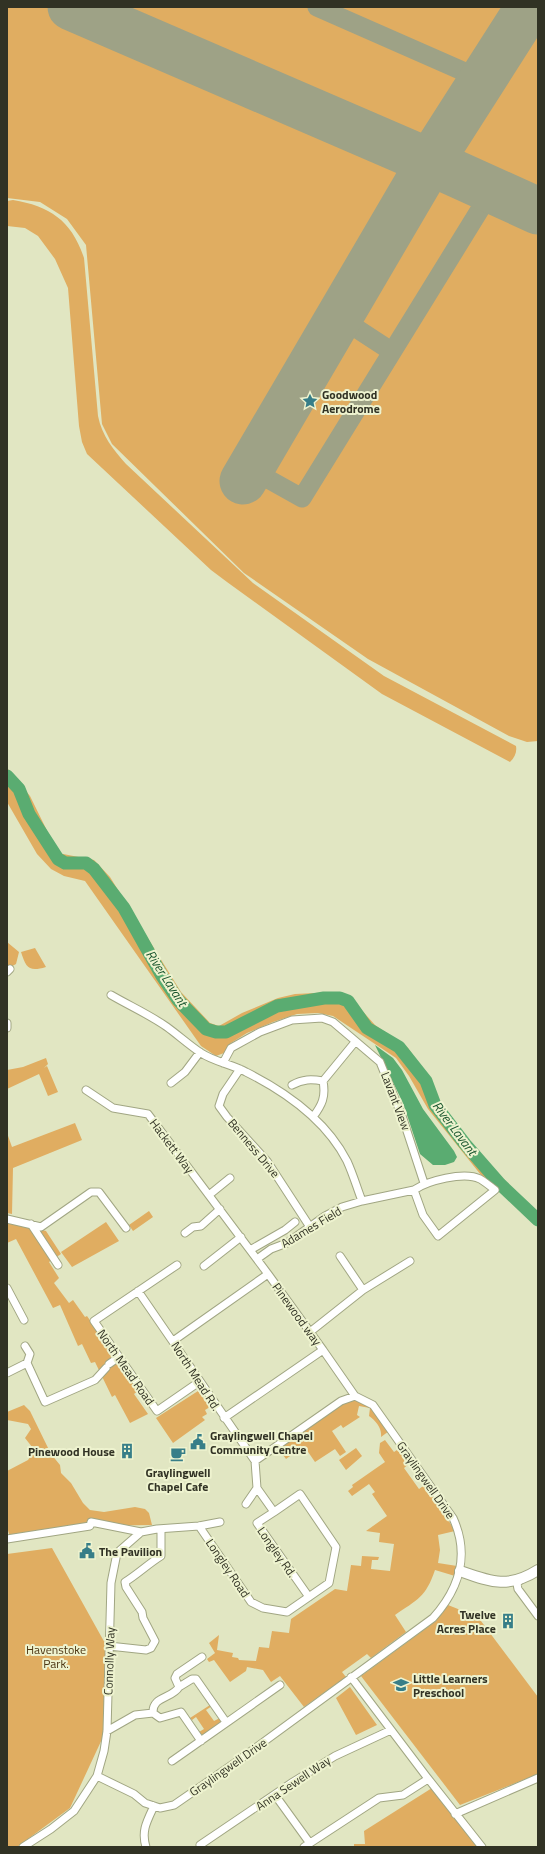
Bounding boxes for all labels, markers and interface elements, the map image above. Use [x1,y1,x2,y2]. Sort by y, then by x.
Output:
place label: Goodwood Aerodrome [322,385,380,418]
place icon: Goodwood Aerodrome [301,392,319,410]
water label: River Lavant [141,946,194,1012]
street label: Lavant View [376,1069,416,1133]
water label: River Lavant [428,1097,483,1161]
street label: Benness Drive [223,1114,285,1182]
street label: Hackett Way [145,1115,199,1178]
street label: Adames Field [277,1201,345,1253]
street label: Pinewood way [268,1279,326,1350]
street label: North Mead Road [93,1325,159,1409]
street label: North Mead Rd. [166,1338,226,1414]
place label: Graylingwell Chapel Community Centre [210,1426,313,1459]
public building icon: Graylingwell Chapel Community Centre [189,1433,207,1451]
street label: Graylingwell Drive [392,1437,460,1523]
place label: Pinewood House [28,1442,115,1461]
building icon: Pinewood House [118,1442,136,1460]
cafe icon: Graylingwell Chapel Cafe [169,1445,187,1463]
place label: Graylingwell Chapel Cafe [145,1463,211,1496]
street label: Longley Rd. [253,1523,301,1581]
street label: Longley Road [201,1535,255,1601]
public building icon: The Pavilion [78,1542,96,1560]
place label: The Pavilion [99,1542,162,1561]
place label: Twelve Acres Place [437,1605,496,1638]
building icon: Twelve Acres Place [499,1612,517,1630]
street label: Connolly Way [98,1626,120,1695]
park label: Havenstoke Park. [26,1640,86,1673]
place label: Little Learners Preschool [413,1669,488,1702]
school or university icon: Little Learners Preschool [392,1676,410,1694]
street label: Graylingwell Drive [185,1733,271,1801]
street label: Anna Sewell Way [252,1751,334,1815]

